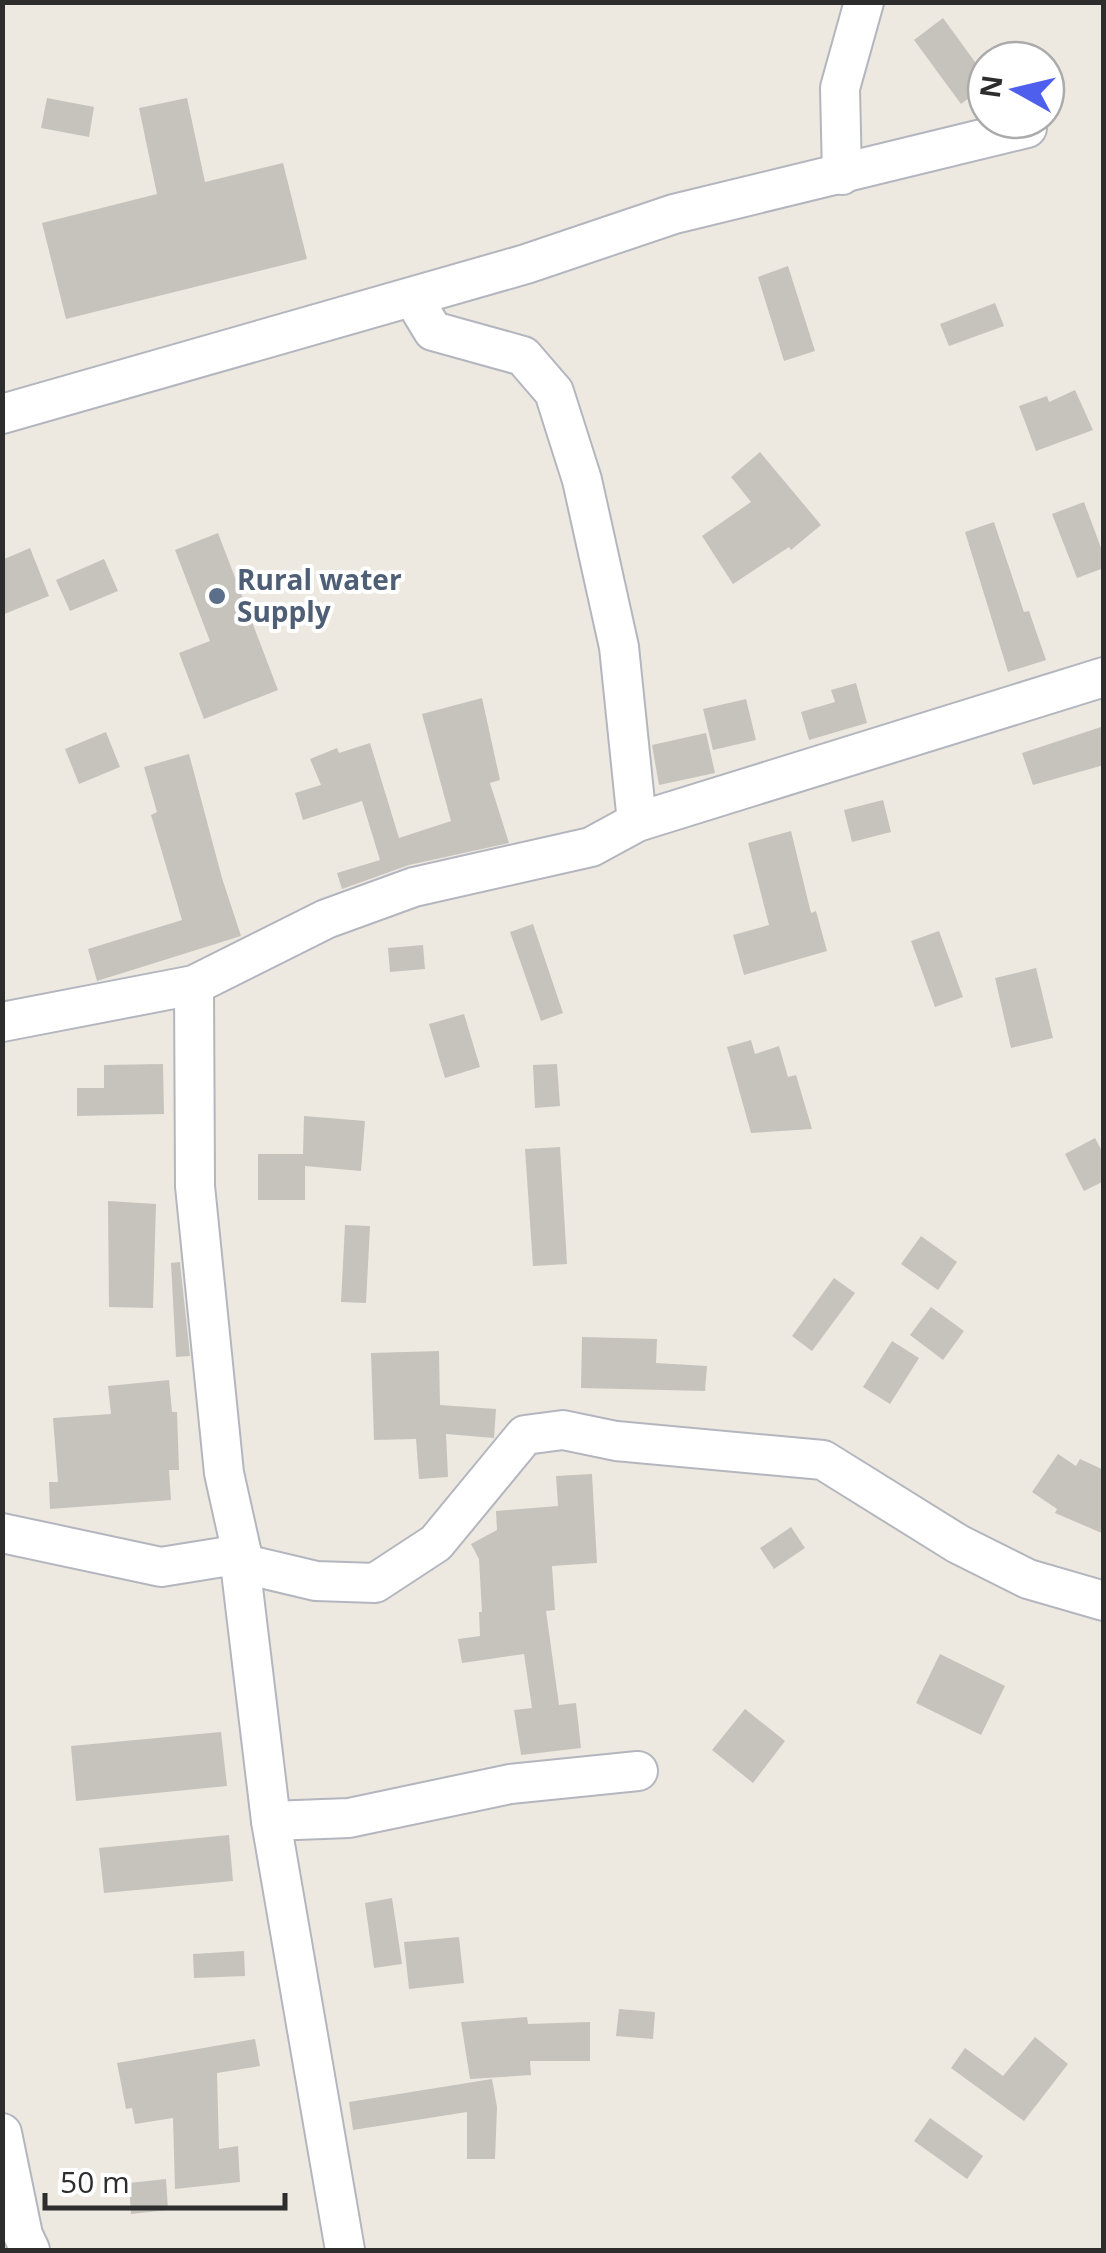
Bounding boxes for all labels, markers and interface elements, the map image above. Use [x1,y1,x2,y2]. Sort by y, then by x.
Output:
north arrow [966,40,1066,140]
text: N [970,72,1011,100]
place label: Rural water Supply [237,560,402,630]
marker: Rural water Supply [206,585,228,607]
scale bar [45,2148,285,2210]
text: 50 m [60,2161,130,2202]

